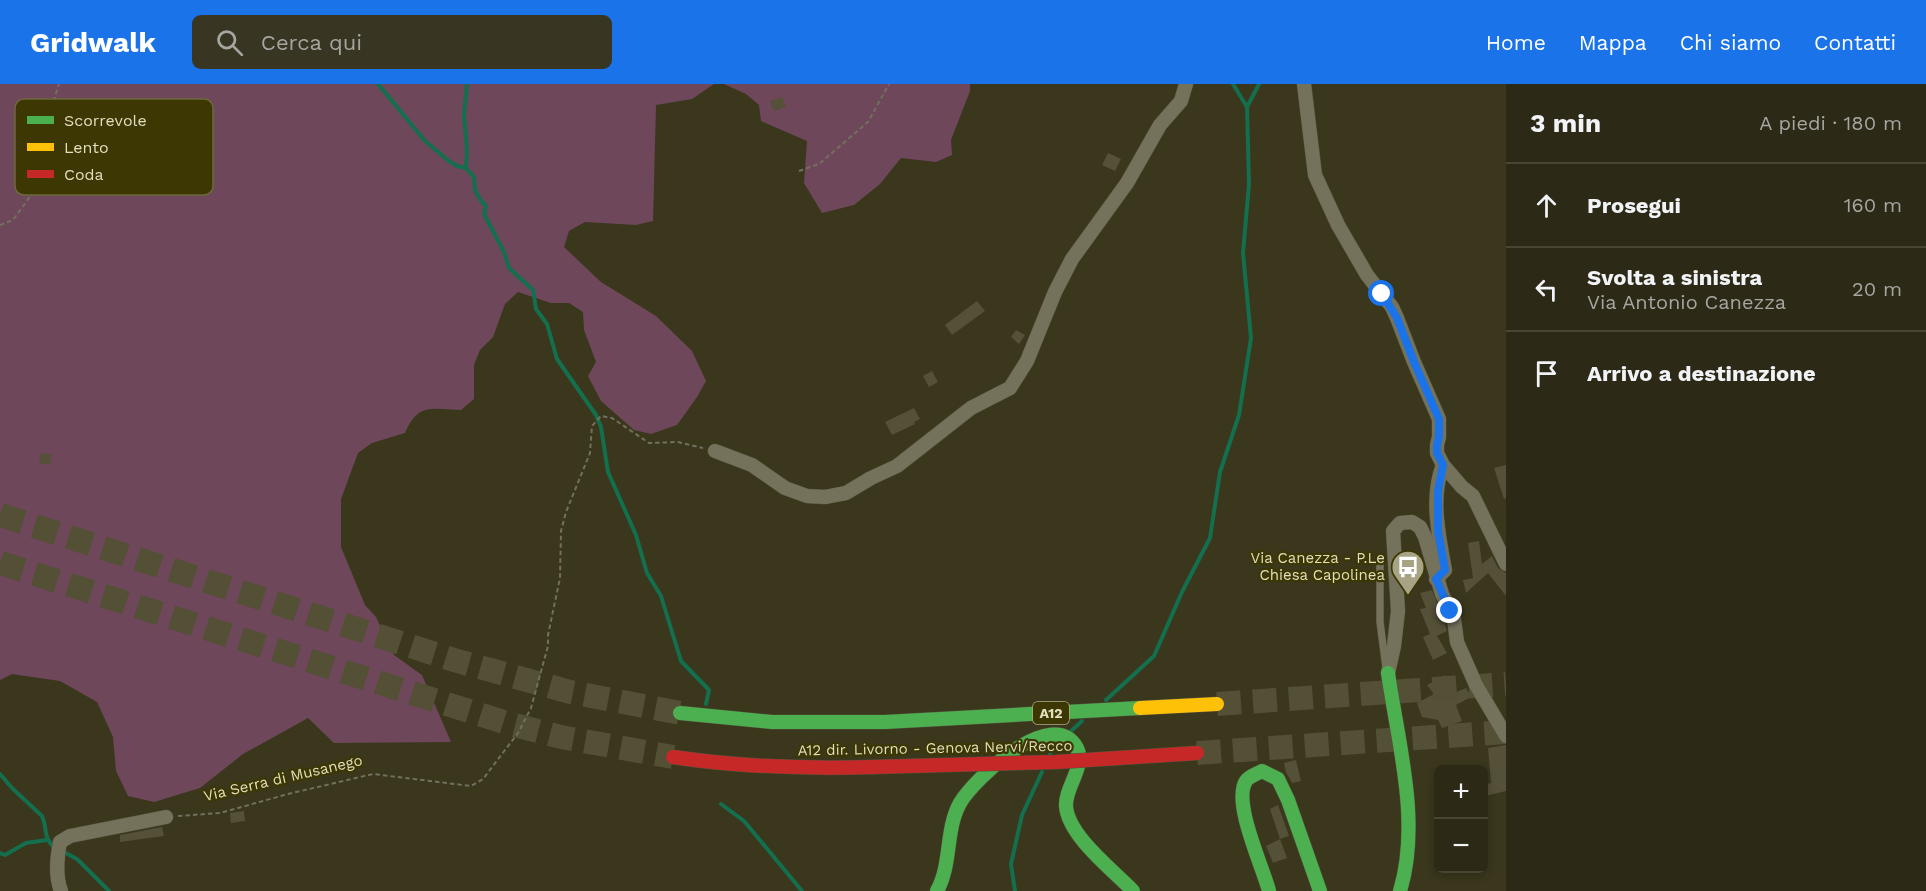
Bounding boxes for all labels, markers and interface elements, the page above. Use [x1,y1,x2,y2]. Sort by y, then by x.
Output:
search box [192,15,612,69]
text: Gridwalk [30,26,156,59]
icon: search [213,26,246,59]
text: Cerca qui [261,30,362,55]
text: Home [1486,30,1546,55]
text: Mappa [1579,30,1647,55]
text: Chi siamo [1680,30,1781,55]
text: Contatti [1814,30,1896,55]
legend [15,99,213,195]
text: 3 min [1530,108,1601,138]
text: Scorrevole [64,111,147,130]
text: A piedi · 180 m [1759,111,1902,135]
text: Lento [64,138,109,157]
text: Coda [64,165,104,184]
icon: ahead [1530,189,1563,222]
text: Prosegui [1587,193,1681,218]
text: 160 m [1844,193,1902,217]
text: Svolta a sinistra [1587,265,1762,290]
icon: left [1530,273,1563,306]
text: 20 m [1852,277,1902,301]
route start [1368,280,1394,306]
text: Via Antonio Canezza [1587,290,1786,314]
icon: arrive [1530,357,1563,390]
text: Arrivo a destinazione [1587,361,1816,386]
place label: Via Canezza - P.Le Chiesa Capolinea [1251,549,1385,584]
bus stop icon: Via Canezza - P.Le Chiesa Capolinea [1390,549,1426,596]
route end [1436,597,1462,623]
road number: A12 [1033,702,1069,724]
street label: A12 dir. Livorno - Genova Nervi/Recco [797,737,1073,759]
street label: Via Serra di Musanego [202,751,364,805]
map controls [1434,765,1488,873]
button: + [1434,765,1488,819]
button: − [1434,819,1488,873]

